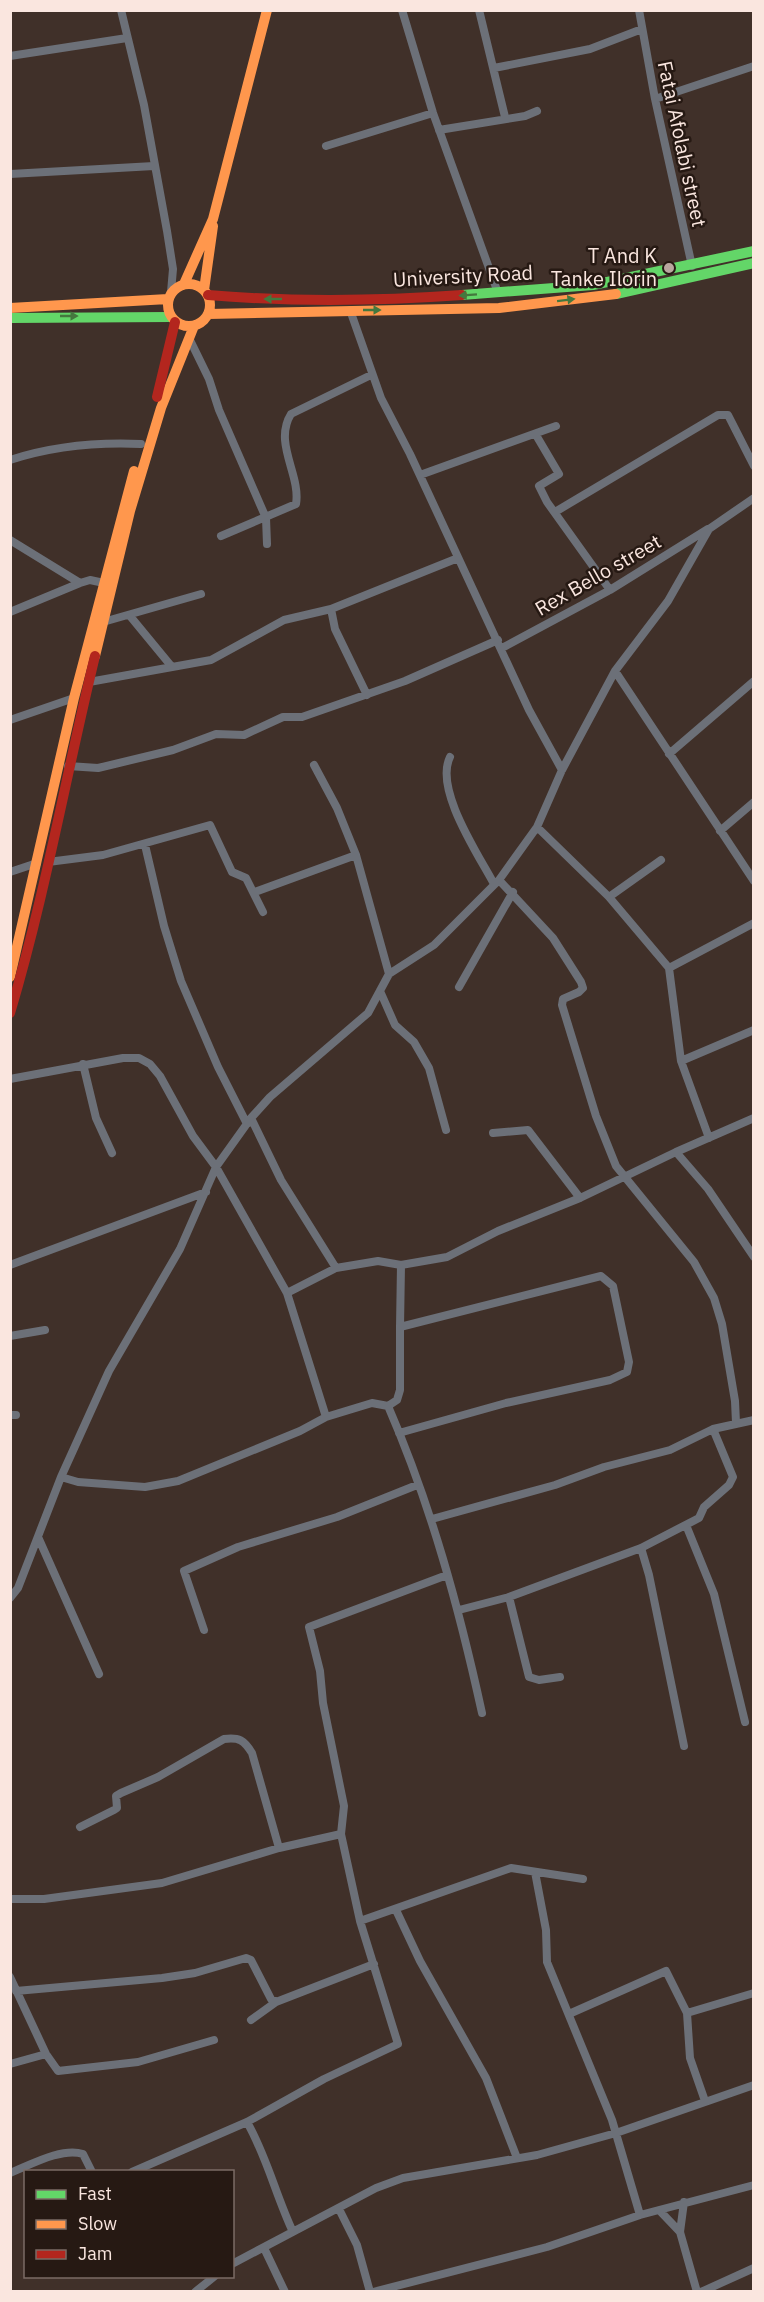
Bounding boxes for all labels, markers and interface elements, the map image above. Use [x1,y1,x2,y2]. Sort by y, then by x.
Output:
street label: Fatai Afolabi street [652,58,713,229]
place label: T And K Tanke Ilorin [551,242,657,292]
street label: University Road [392,258,534,293]
marker: T And K Tanke Ilorin [662,261,676,275]
one-way arrow [458,290,477,300]
one-way arrow [264,294,283,304]
one-way arrow [557,295,576,305]
one-way arrow [362,305,381,315]
one-way arrow [59,311,78,321]
street label: Rex Bello street [530,527,666,622]
legend [24,2170,234,2278]
text: Fast [78,2182,112,2205]
text: Slow [78,2212,117,2235]
text: Jam [78,2242,113,2265]

